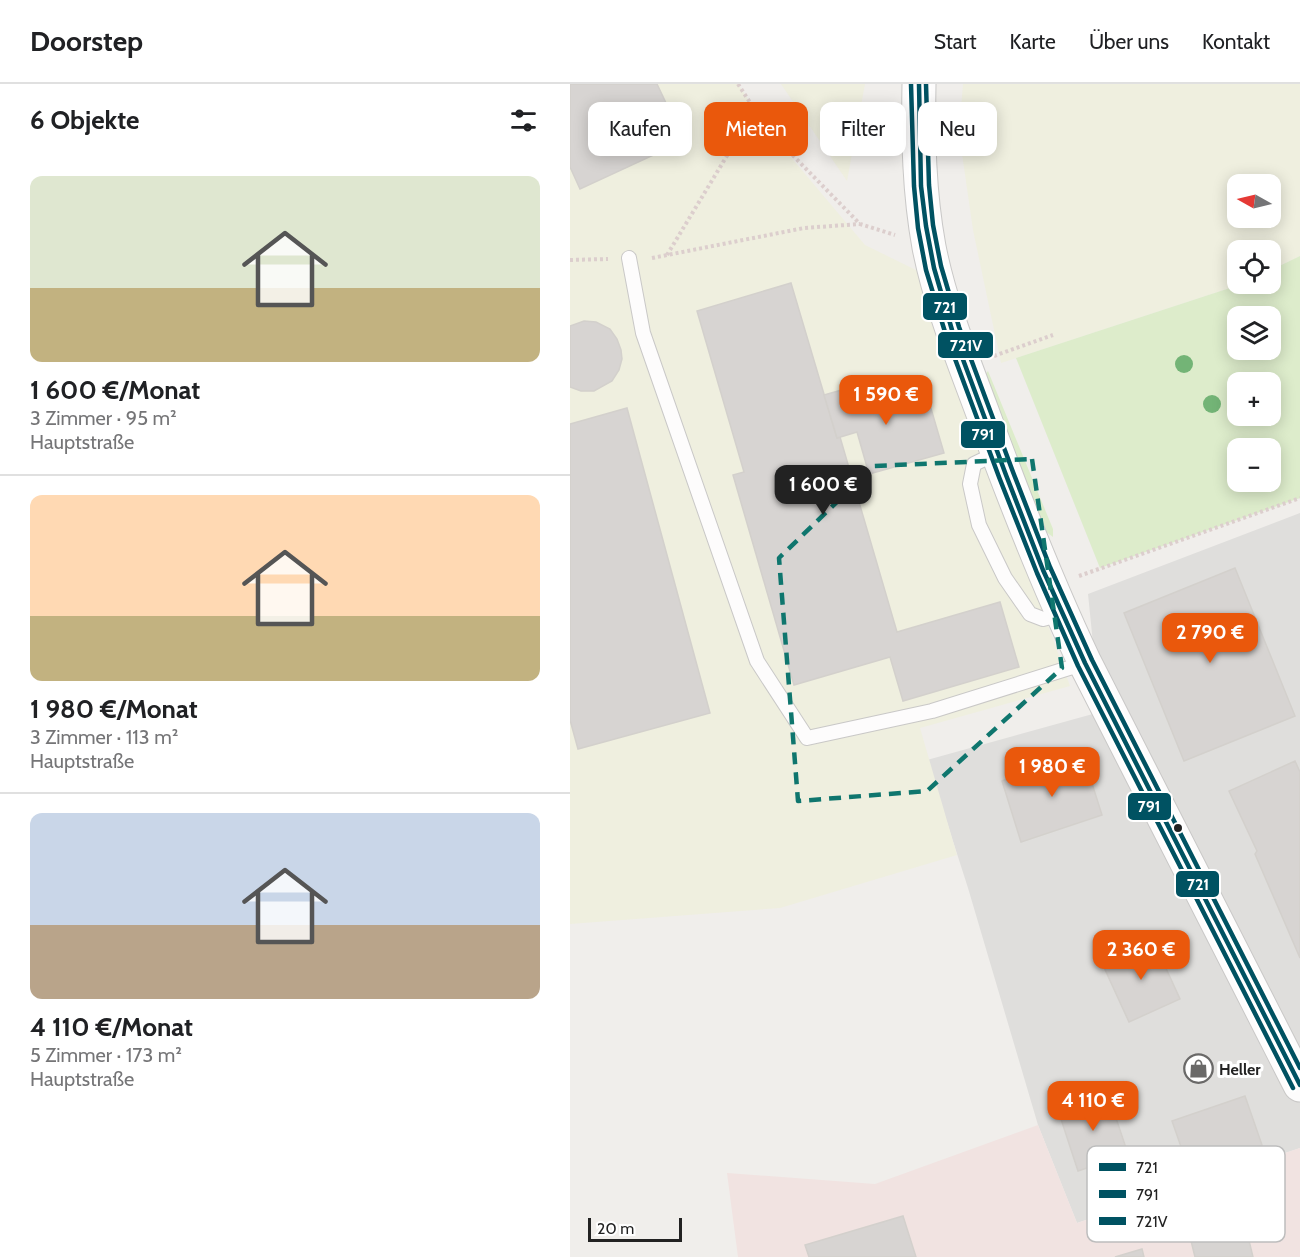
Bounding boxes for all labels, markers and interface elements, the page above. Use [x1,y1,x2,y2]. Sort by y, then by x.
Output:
text: Doorstep [30,24,143,58]
text: Start [934,29,977,54]
text: Karte [1010,29,1056,54]
text: Über uns [1089,29,1169,54]
text: Kontakt [1202,29,1270,54]
chip: Kaufen [588,102,692,156]
chip: Mieten [704,102,808,156]
chip: Filter [820,102,906,156]
chip: Neu [918,102,997,156]
text: 6 Objekte [30,104,139,136]
icon: filters [507,104,540,137]
north arrow [1227,174,1281,228]
map controls [1227,174,1281,492]
icon: home [231,215,339,323]
button: locate [1227,240,1281,294]
line badge: 721 [922,292,968,321]
text: 721 [934,298,956,317]
button: layers [1227,306,1281,360]
line badge: 721V [937,331,994,359]
text: 721V [950,336,982,355]
button: + [1227,372,1281,426]
text: 1 600 €/Monat [30,374,200,406]
pin: 1 590 € [831,375,941,426]
text: 1 590 € [853,382,919,406]
text: 3 Zimmer · 95 m² [30,406,177,430]
line badge: 791 [960,420,1006,449]
text: 791 [971,425,995,444]
text: Hauptstraße [30,430,134,454]
button: − [1227,438,1281,492]
pin: 1 600 € [768,465,878,516]
text: 1 600 € [789,472,857,496]
icon: home [231,534,339,642]
pin: 2 790 € [1155,613,1265,664]
text: 2 790 € [1176,620,1244,644]
text: 1 980 €/Monat [30,693,198,725]
text: 3 Zimmer · 113 m² [30,725,178,749]
pin: 1 980 € [997,747,1107,798]
text: Hauptstraße [30,749,134,773]
text: 1 980 € [1019,754,1085,778]
line badge: 791 [1127,792,1172,821]
text: 791 [1137,797,1161,816]
unlabelled marker [1172,822,1184,834]
icon: home [231,852,339,960]
line badge: 721 [1175,870,1220,898]
text: 721 [1187,875,1209,894]
pin: 2 360 € [1086,930,1196,981]
text: 2 360 € [1107,937,1175,961]
text: 4 110 €/Monat [30,1011,193,1043]
text: 5 Zimmer · 173 m² [30,1043,182,1067]
shop icon: Heller [1182,1053,1214,1085]
place label: Heller [1219,1060,1261,1079]
text: Hauptstraße [30,1067,134,1091]
pin: 4 110 € [1038,1081,1148,1132]
text: 4 110 € [1061,1088,1125,1112]
legend [1087,1146,1285,1242]
text: 721 [1136,1158,1158,1177]
text: 791 [1136,1185,1158,1204]
text: 721V [1136,1212,1168,1231]
scale bar [588,1215,682,1242]
text: 20 m [597,1219,634,1238]

